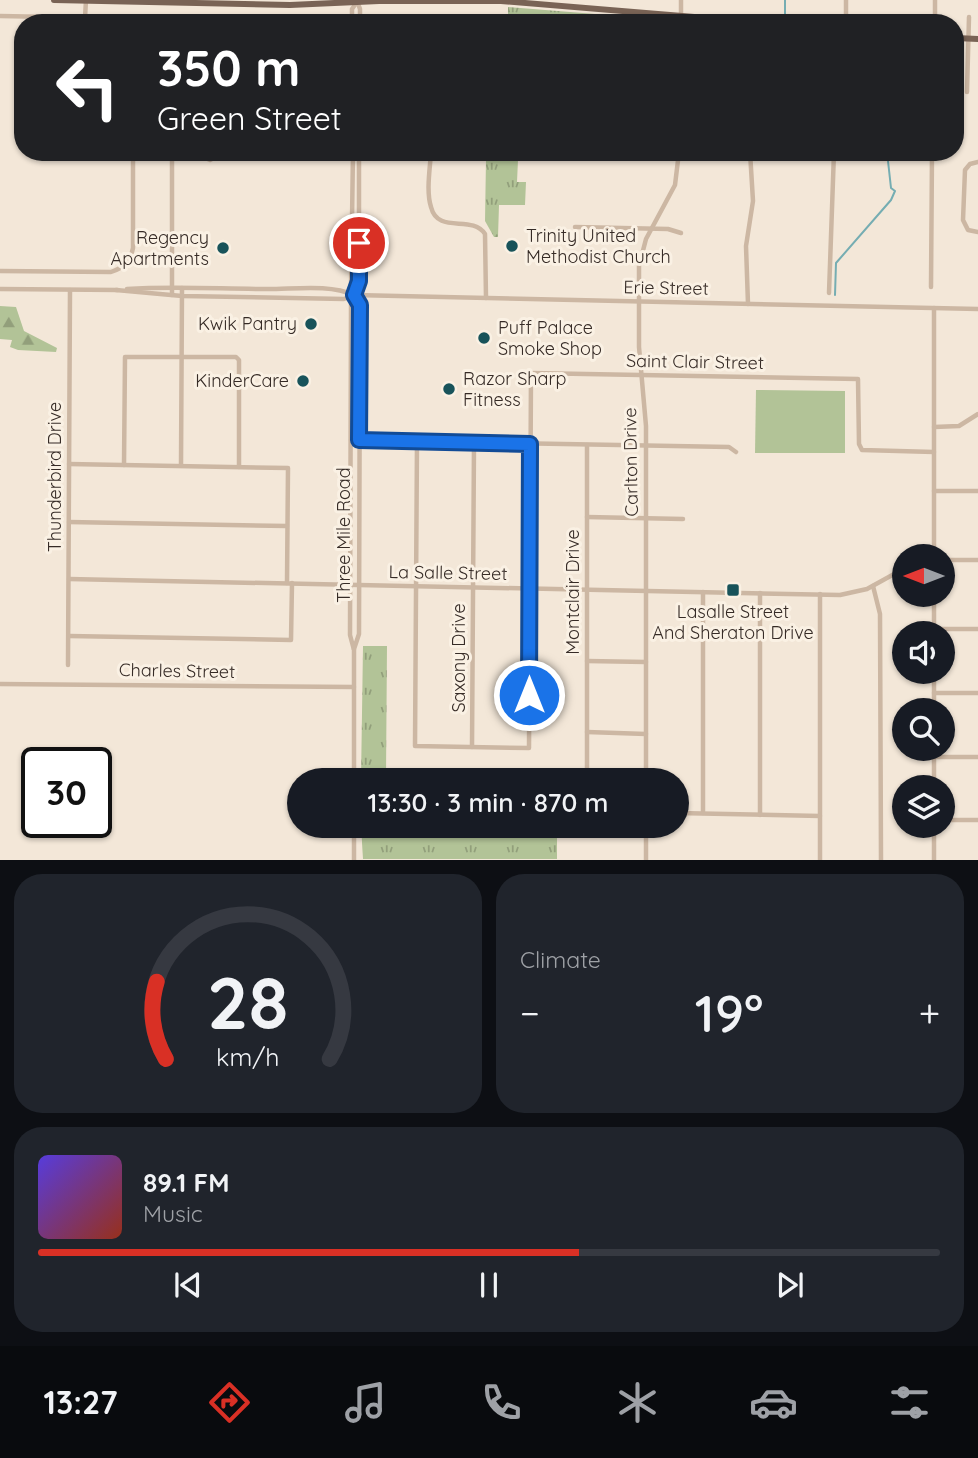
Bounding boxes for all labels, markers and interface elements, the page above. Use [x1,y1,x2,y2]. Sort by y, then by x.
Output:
text: 350 m [157,37,301,98]
icon: left [42,42,133,133]
text: Green Street [157,98,342,138]
pin [329,213,389,273]
icon: arrive [340,224,378,262]
place label: Trinity United Methodist Church [526,224,671,268]
place label: Regency Apartments [111,226,209,270]
marker: Trinity United Methodist Church [504,238,520,254]
marker: Regency Apartments [215,240,231,256]
street label: Erie Street [623,275,709,300]
place label: Kwik Pantry [198,312,297,335]
marker: Kwik Pantry [303,316,319,332]
place label: Puff Palace Smoke Shop [498,316,602,360]
marker: Puff Palace Smoke Shop [476,330,492,346]
street label: Saint Clair Street [626,349,764,374]
place label: Razor Sharp Fitness [463,367,566,411]
place label: KinderCare [195,369,289,392]
marker: KinderCare [295,373,311,389]
marker: Razor Sharp Fitness [441,381,457,397]
street label: Thunderbird Drive [43,402,66,552]
street label: Carlton Drive [618,407,643,517]
street label: Three Mile Road [332,467,355,603]
street label: Montclair Drive [561,529,584,655]
north arrow [892,544,956,607]
map controls [892,544,955,838]
street label: La Salle Street [388,560,508,585]
marker: Lasalle Street And Sheraton Drive [725,582,741,598]
place label: Lasalle Street And Sheraton Drive [652,600,814,644]
street label: Saxony Drive [447,603,470,713]
button: sound [892,621,955,684]
street label: Charles Street [119,658,235,683]
position arrow [492,658,566,732]
button: search [892,698,955,761]
speed limit sign: 30 [21,747,112,838]
button: layers [892,775,955,838]
text: 13:30 · 3 min · 870 m [368,786,608,819]
text: Climate [520,945,601,974]
text: 28 [207,957,289,1048]
text: 19° [695,980,764,1045]
text: − [520,989,540,1037]
text: + [919,989,940,1037]
text: km/h [216,1041,280,1072]
text: 89.1 FM [143,1166,229,1199]
text: Music [143,1199,203,1228]
icon: previous [169,1266,207,1304]
icon: pause [470,1266,508,1304]
icon: next [771,1266,809,1304]
icon: directions [205,1378,254,1427]
icon: music [341,1378,390,1427]
icon: phone [477,1378,526,1427]
icon: climate [613,1378,662,1427]
icon: car [749,1378,798,1427]
icon: filters [885,1378,934,1427]
text: 13:27 [44,1382,118,1422]

